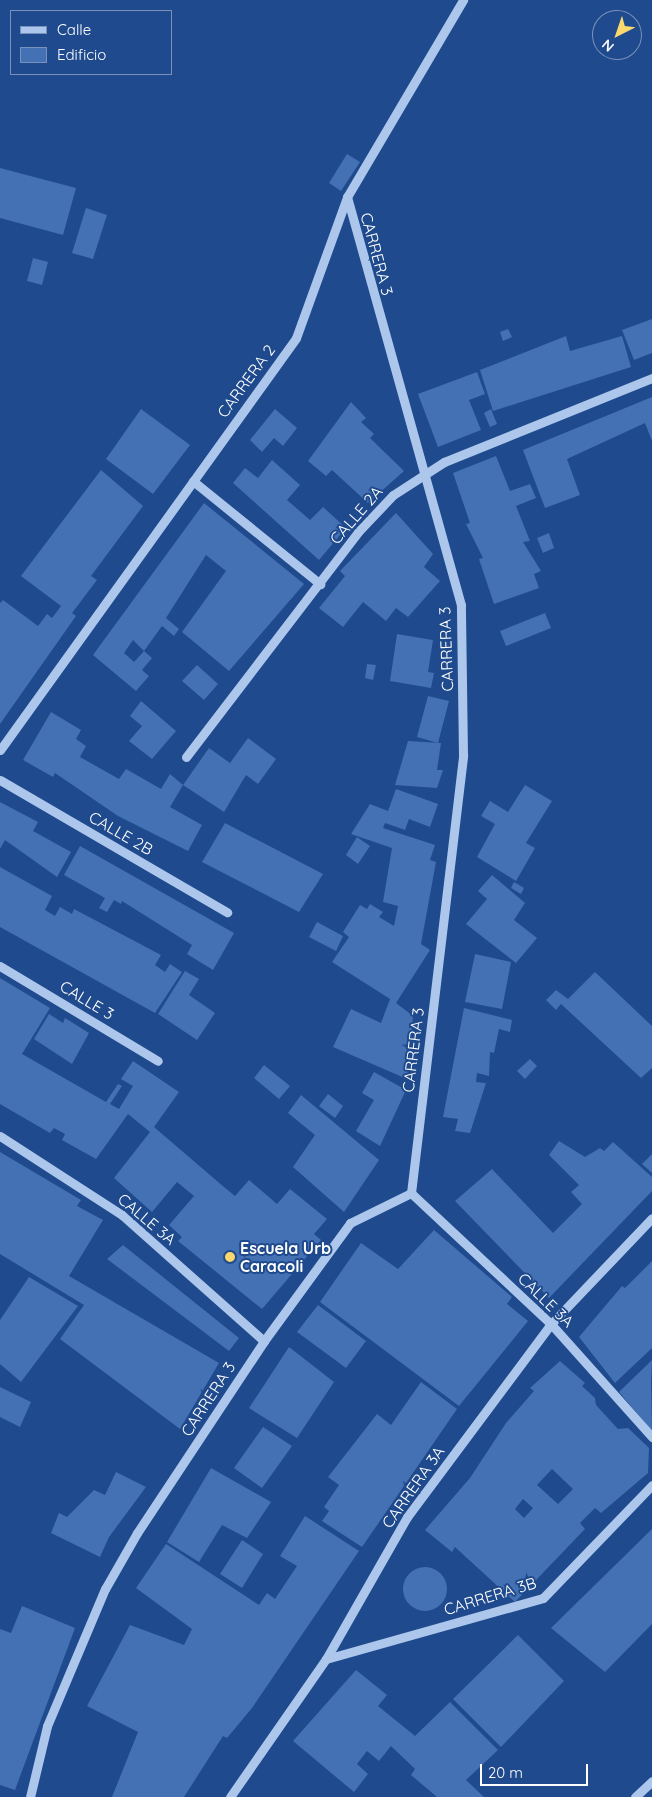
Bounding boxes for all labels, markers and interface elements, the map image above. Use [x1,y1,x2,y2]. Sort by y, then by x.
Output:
legend [10,10,172,75]
north arrow [592,10,642,60]
text: Calle [57,20,91,39]
text: N [598,35,618,56]
text: Edificio [57,45,106,64]
street label: CARRERA 3 [357,210,397,298]
street label: CARRERA 2 [213,341,279,421]
street label: CALLE 2A [326,482,386,548]
street label: CARRERA 3 [435,606,457,692]
street label: CALLE 2B [86,807,156,859]
street label: CALLE 3 [56,976,118,1024]
street label: CARRERA 3 [398,1007,428,1093]
street label: CALLE 3A [114,1189,180,1249]
place label: Escuela Urb Caracoli [240,1238,331,1276]
marker: Escuela Urb Caracoli [224,1251,236,1263]
street label: CALLE 3A [514,1269,578,1331]
street label: CARRERA 3 [177,1358,239,1440]
street label: CARRERA 3A [378,1442,448,1532]
street label: CARRERA 3B [441,1573,539,1619]
scale bar [482,1754,590,1786]
text: 20 m [488,1763,523,1782]

